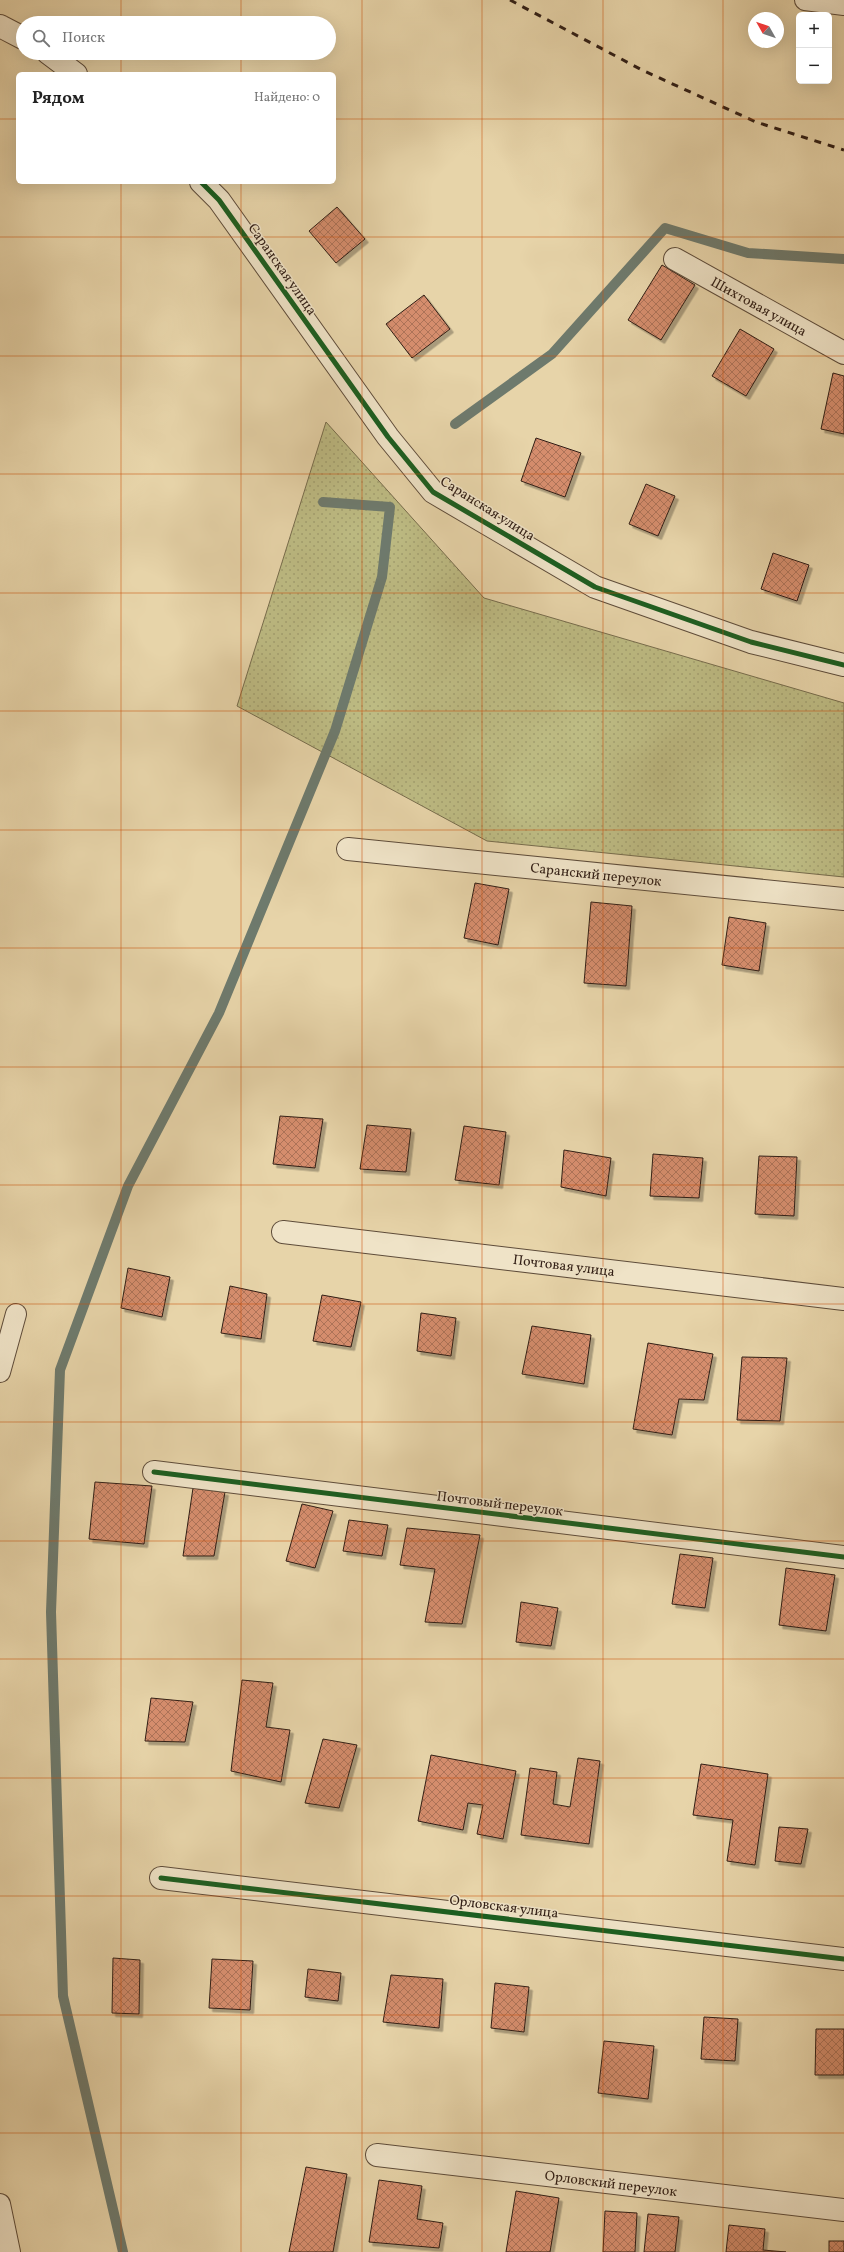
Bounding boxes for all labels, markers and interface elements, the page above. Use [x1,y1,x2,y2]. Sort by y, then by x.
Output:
north arrow [748,12,784,48]
map controls [796,12,832,84]
button: + [796,12,832,48]
search box [16,16,336,60]
icon: search [30,27,52,49]
text: Поиск [62,28,105,49]
button: − [796,48,832,84]
text: Рядом [32,87,85,110]
text: Найдено: 0 [254,89,320,107]
street label: Саранская улица [243,220,321,320]
street label: Шихтовая улица [707,273,810,342]
street label: Саранская улица [436,472,538,546]
street label: Саранский переулок [529,859,663,892]
street label: Почтовая улица [512,1251,616,1282]
street label: Почтовый переулок [436,1487,565,1522]
street label: Орловская улица [448,1891,559,1924]
street label: Орловский переулок [544,2167,679,2202]

